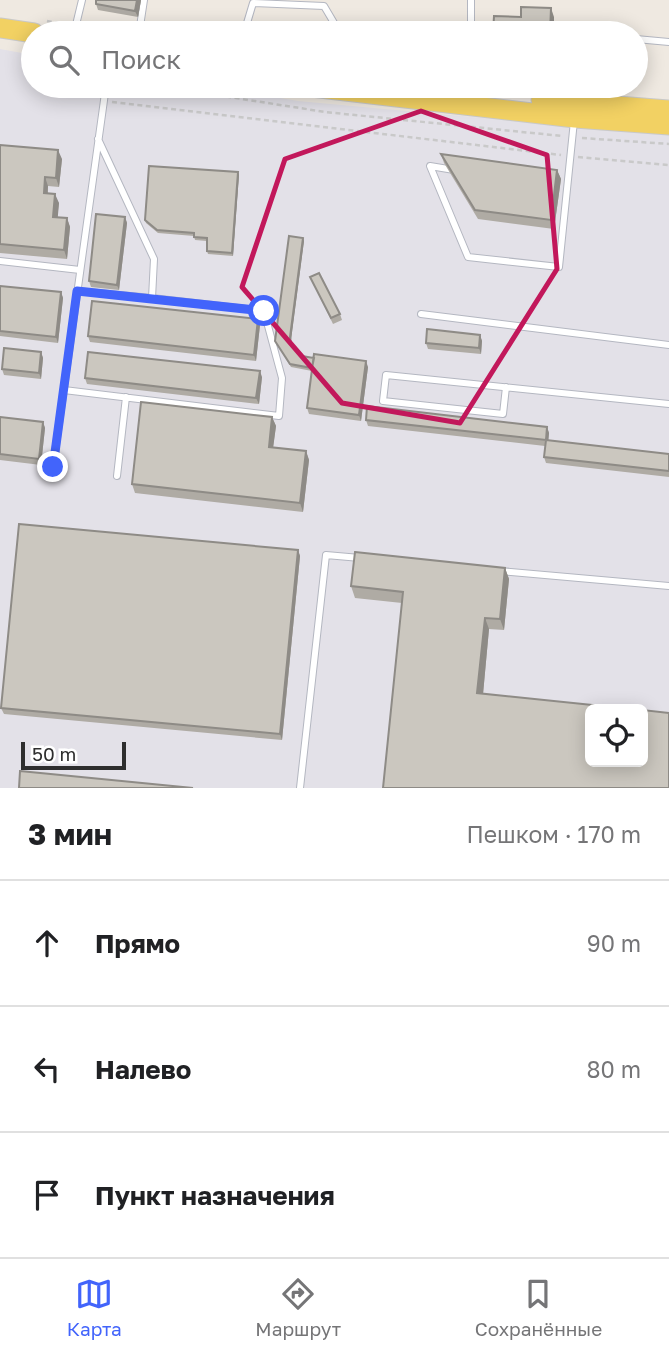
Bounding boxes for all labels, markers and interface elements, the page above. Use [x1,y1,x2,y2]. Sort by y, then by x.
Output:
search box [21,21,648,98]
icon: search [45,41,83,79]
text: Поиск [101,44,181,75]
route start [248,295,279,326]
route end [37,451,68,482]
map controls [585,704,648,767]
button: locate [585,704,648,767]
scale bar [21,739,126,771]
text: 50 m [32,742,76,765]
text: 3 мин [28,816,112,852]
text: Пешком · 170 m [467,820,641,848]
icon: ahead [28,924,66,962]
text: Прямо [95,928,180,959]
text: 90 m [587,929,641,957]
icon: left [28,1050,66,1088]
text: Налево [95,1054,191,1085]
text: 80 m [587,1055,641,1083]
icon: arrive [28,1176,66,1214]
text: Пункт назначения [95,1180,335,1211]
tab: Карта [67,1275,122,1340]
tab: Маршрут [255,1275,341,1340]
tab: Сохранённые [475,1275,602,1340]

